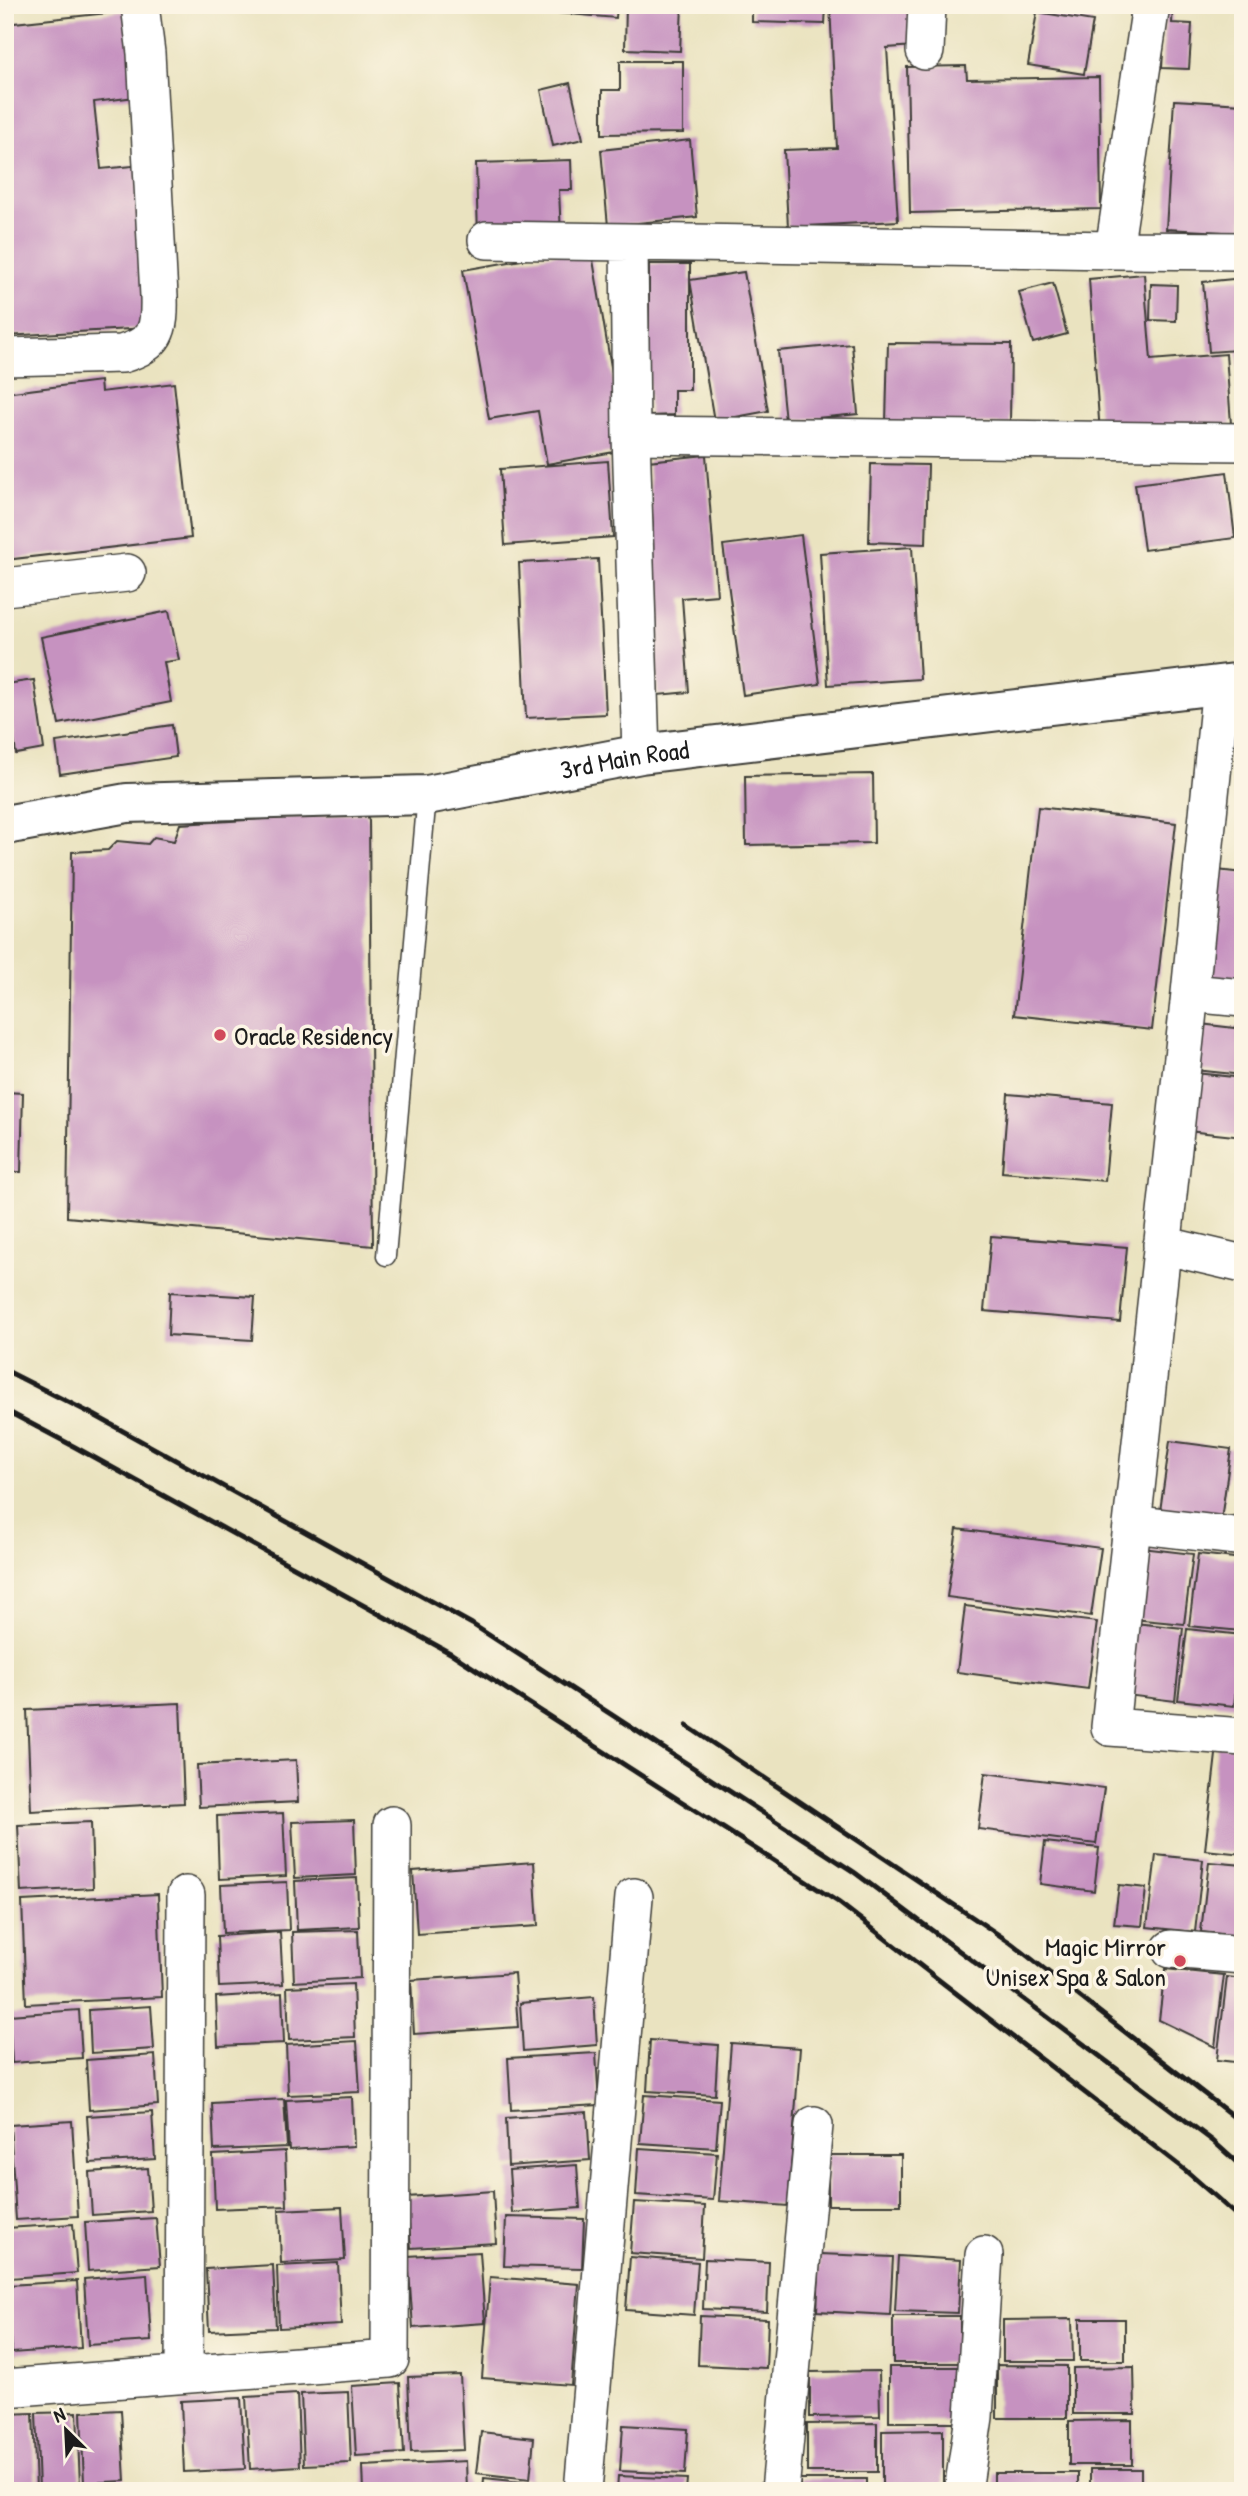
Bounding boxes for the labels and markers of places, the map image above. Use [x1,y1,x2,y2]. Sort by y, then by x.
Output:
place label: Oracle Residency [234,1018,393,1053]
marker: Oracle Residency [212,1027,228,1043]
place label: Magic Mirror Unisex Spa & Salon [986,1929,1166,1994]
marker: Magic Mirror Unisex Spa & Salon [1172,1953,1188,1969]

